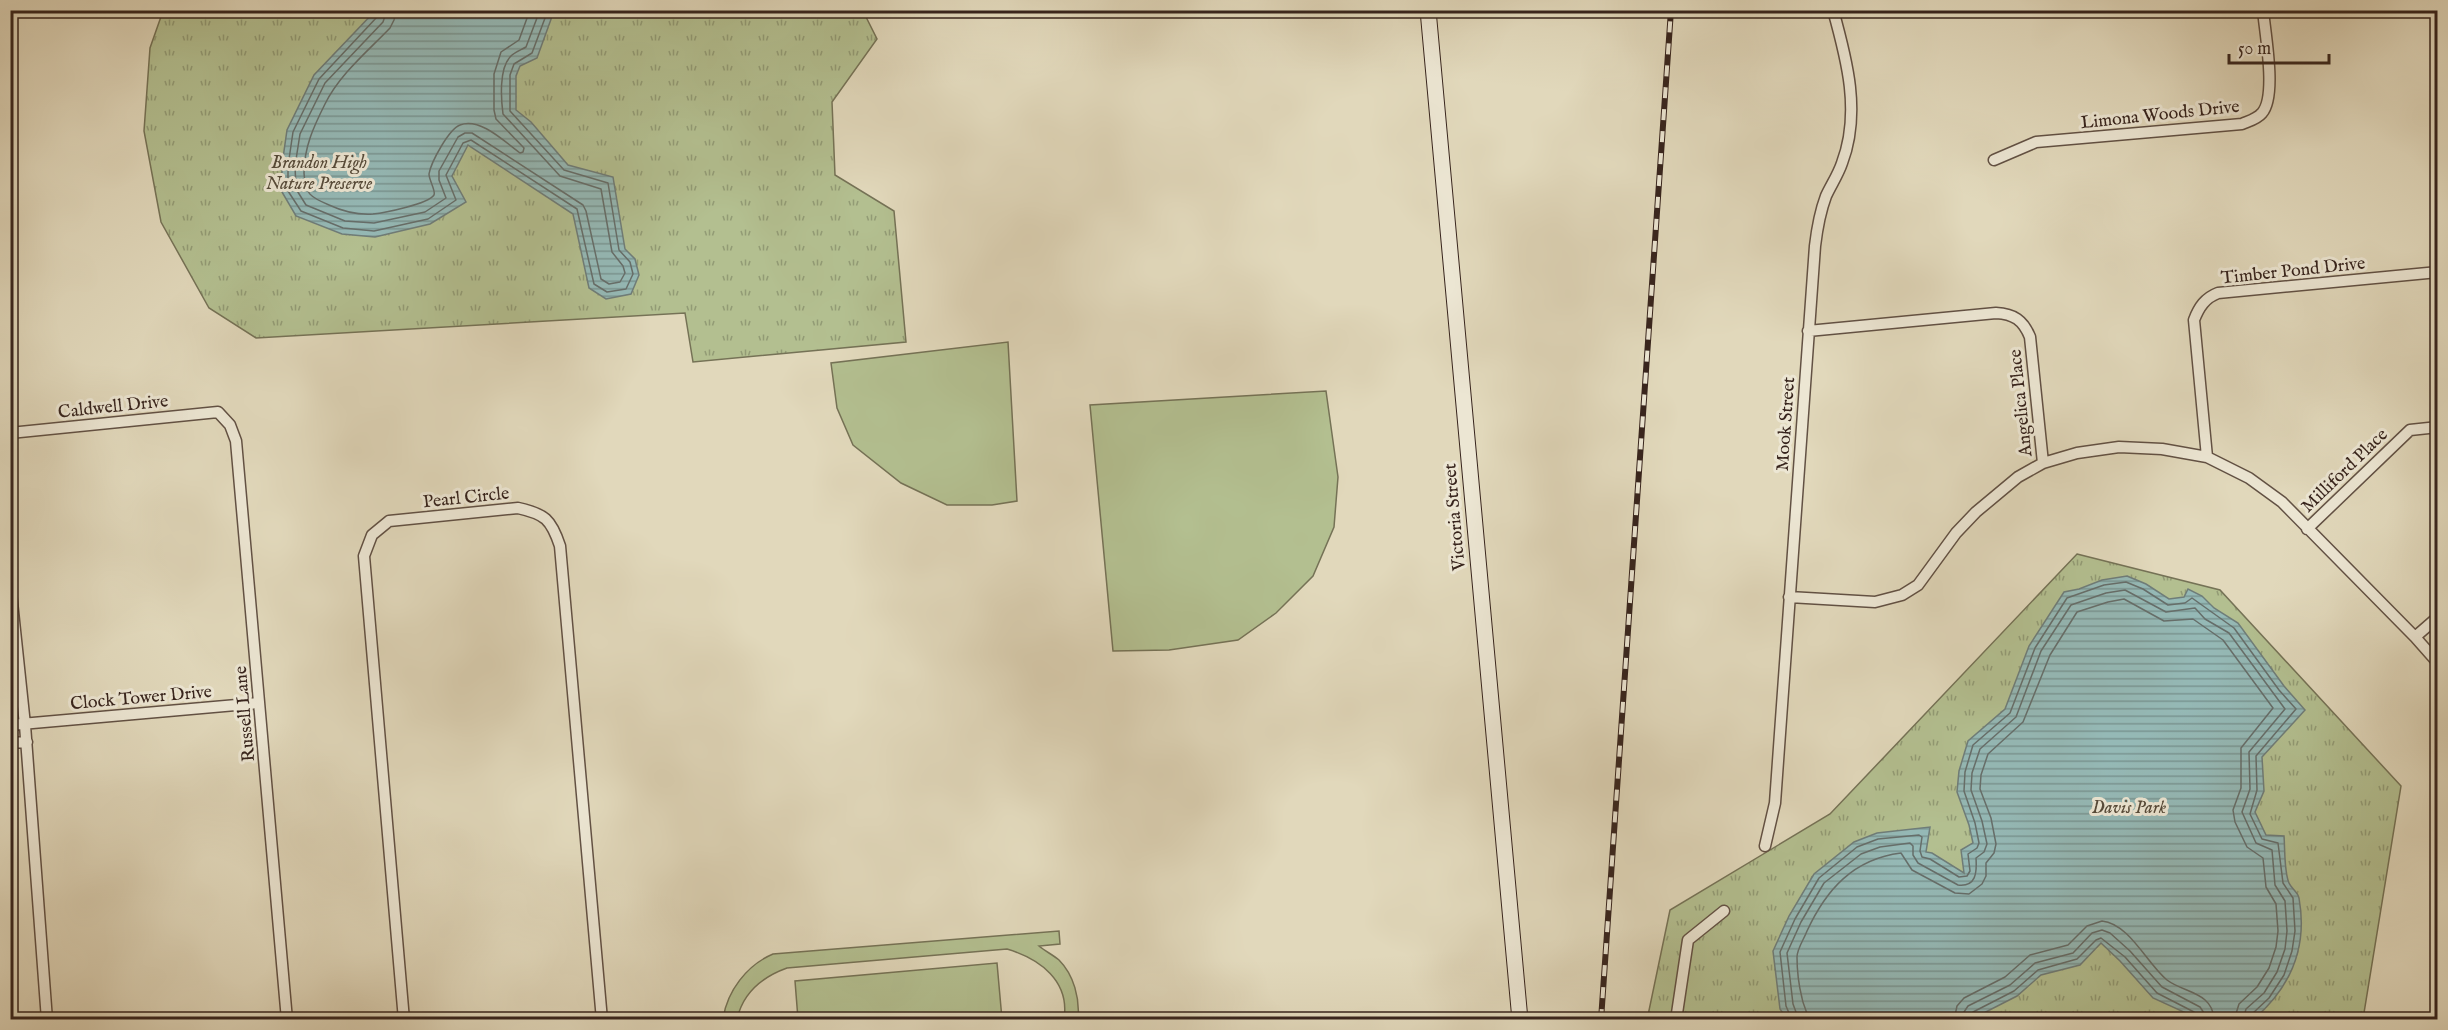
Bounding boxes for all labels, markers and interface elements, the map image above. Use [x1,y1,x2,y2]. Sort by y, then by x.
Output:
scale bar [2229,27,2330,65]
text: 50 m [2238,38,2271,61]
street label: Limona Woods Drive [2079,96,2241,135]
park label: Brandon High Nature Preserve [266,152,372,196]
street label: Timber Pond Drive [2220,252,2366,291]
street label: Angelica Place [2004,348,2039,459]
street label: Mook Street [1772,376,1801,472]
street label: Caldwell Drive [57,390,169,425]
street label: Milliford Place [2297,424,2393,518]
street label: Victoria Street [1439,462,1472,573]
street label: Pearl Circle [422,483,510,514]
street label: Russell Lane [230,665,261,763]
street label: Clock Tower Drive [69,681,213,716]
park label: Davis Park [2092,797,2166,820]

